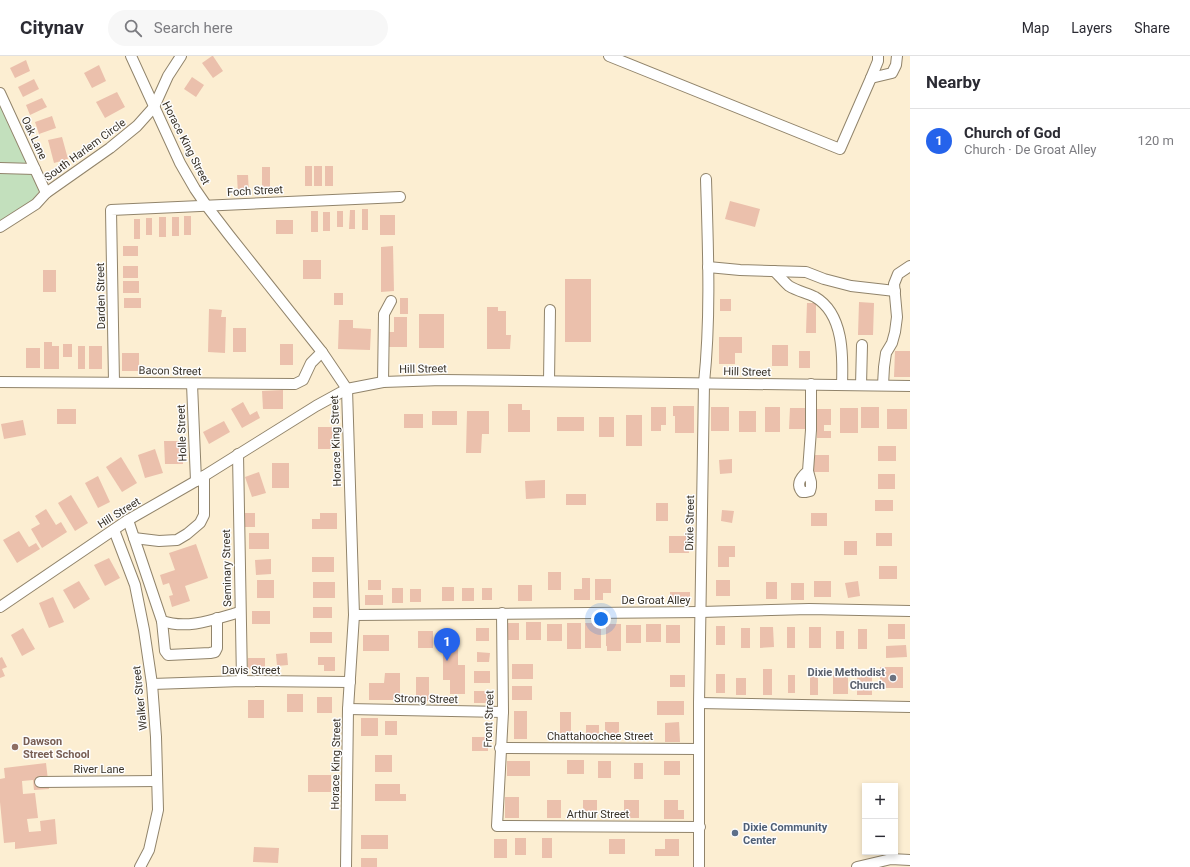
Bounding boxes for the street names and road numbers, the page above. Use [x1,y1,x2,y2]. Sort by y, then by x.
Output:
street label: Horace King Street [159,99,213,187]
street label: Oak Lane [18,115,50,162]
street label: South Harlem Circle [42,116,128,184]
street label: Foch Street [227,183,284,199]
street label: Darden Street [94,262,108,329]
street label: Hill Street [399,362,447,376]
street label: Bacon Street [139,364,202,378]
street label: Hill Street [723,365,771,379]
street label: Horace King Street [328,395,344,487]
street label: Holle Street [174,404,189,462]
street label: Hill Street [95,495,143,531]
street label: Dixie Street [683,495,697,551]
street label: Seminary Street [220,529,234,607]
street label: De Groat Alley [622,594,691,607]
street label: Davis Street [222,664,281,677]
street label: Walker Street [130,665,150,731]
street label: Front Street [482,690,497,748]
street label: Strong Street [394,692,459,706]
street label: Horace King Street [329,718,343,810]
street label: Chattahoochee Street [547,730,654,743]
street label: River Lane [74,763,125,776]
street label: Arthur Street [567,808,630,821]

